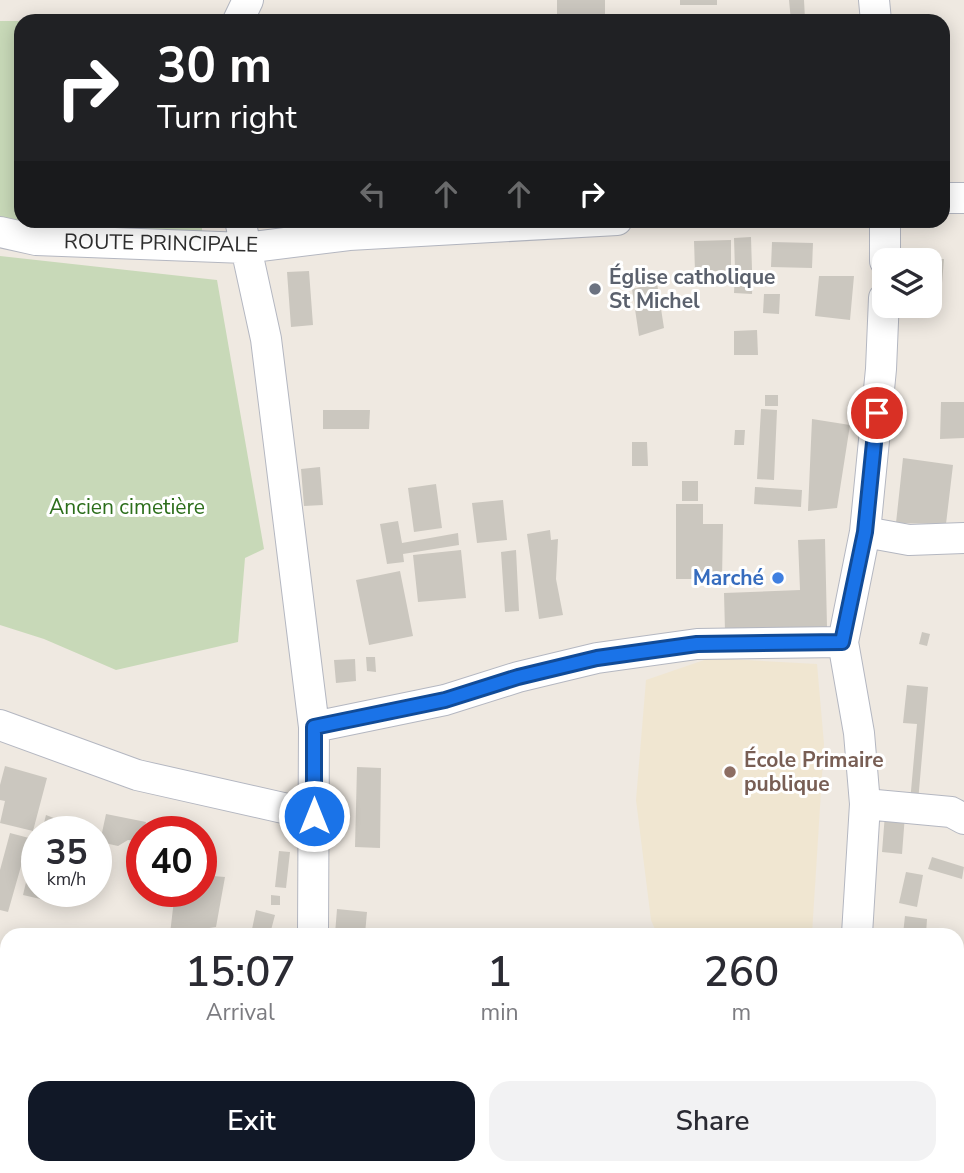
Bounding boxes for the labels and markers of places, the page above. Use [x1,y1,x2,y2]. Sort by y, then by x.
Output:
place label: Église catholique St Michel [609,263,776,315]
marker: Église catholique St Michel [587,281,603,297]
pin [847,383,907,443]
place label: Marché [693,564,764,592]
marker: Marché [770,570,786,586]
place label: École Primaire publique [744,746,884,798]
marker: École Primaire publique [722,764,738,780]

